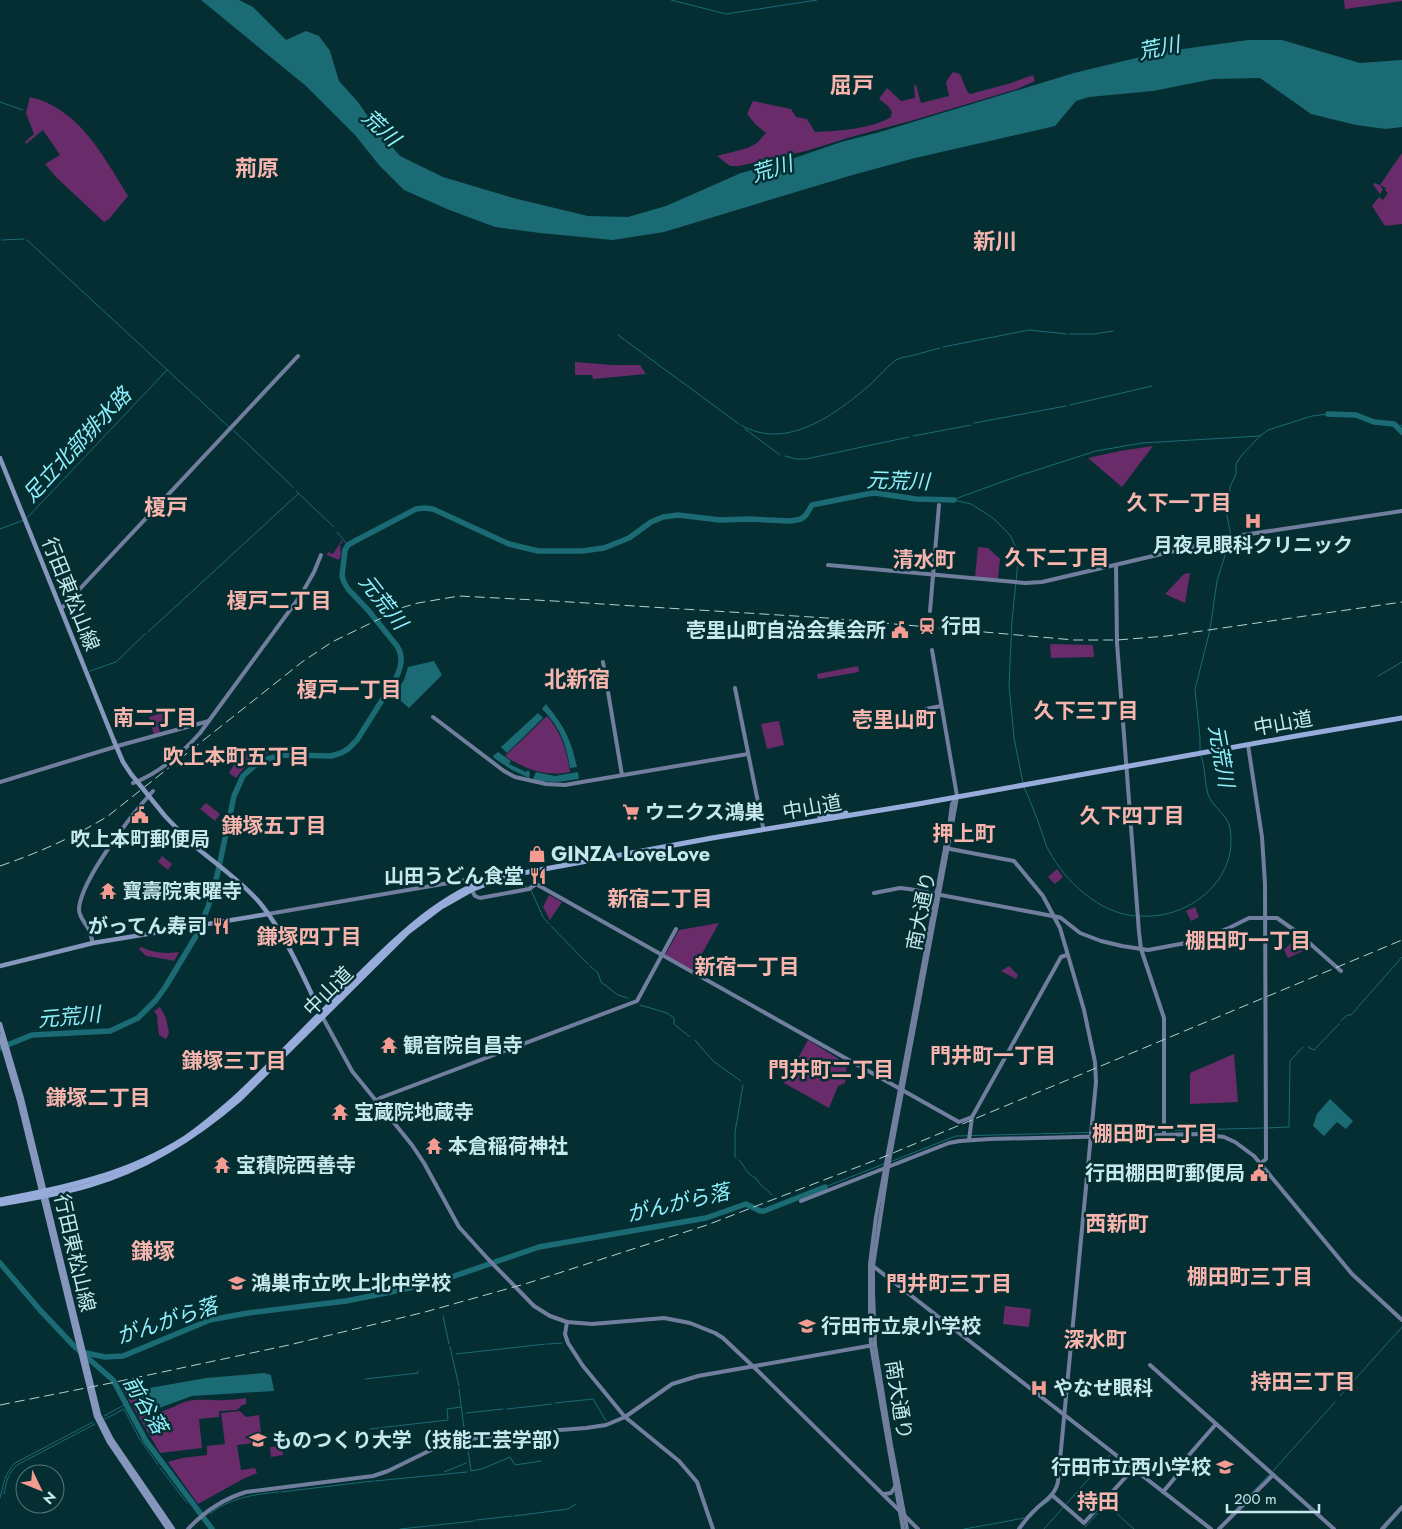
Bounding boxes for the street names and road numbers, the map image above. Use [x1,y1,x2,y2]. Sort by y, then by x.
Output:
street label: 行田東松山線 [35,533,106,655]
street label: 中山道 [1251,704,1315,743]
street label: 中山道 [780,788,844,827]
street label: 南大通り [900,869,943,953]
street label: 中山道 [297,960,360,1023]
street label: 行田東松山線 [47,1191,102,1315]
street label: 南大通り [878,1358,919,1442]

